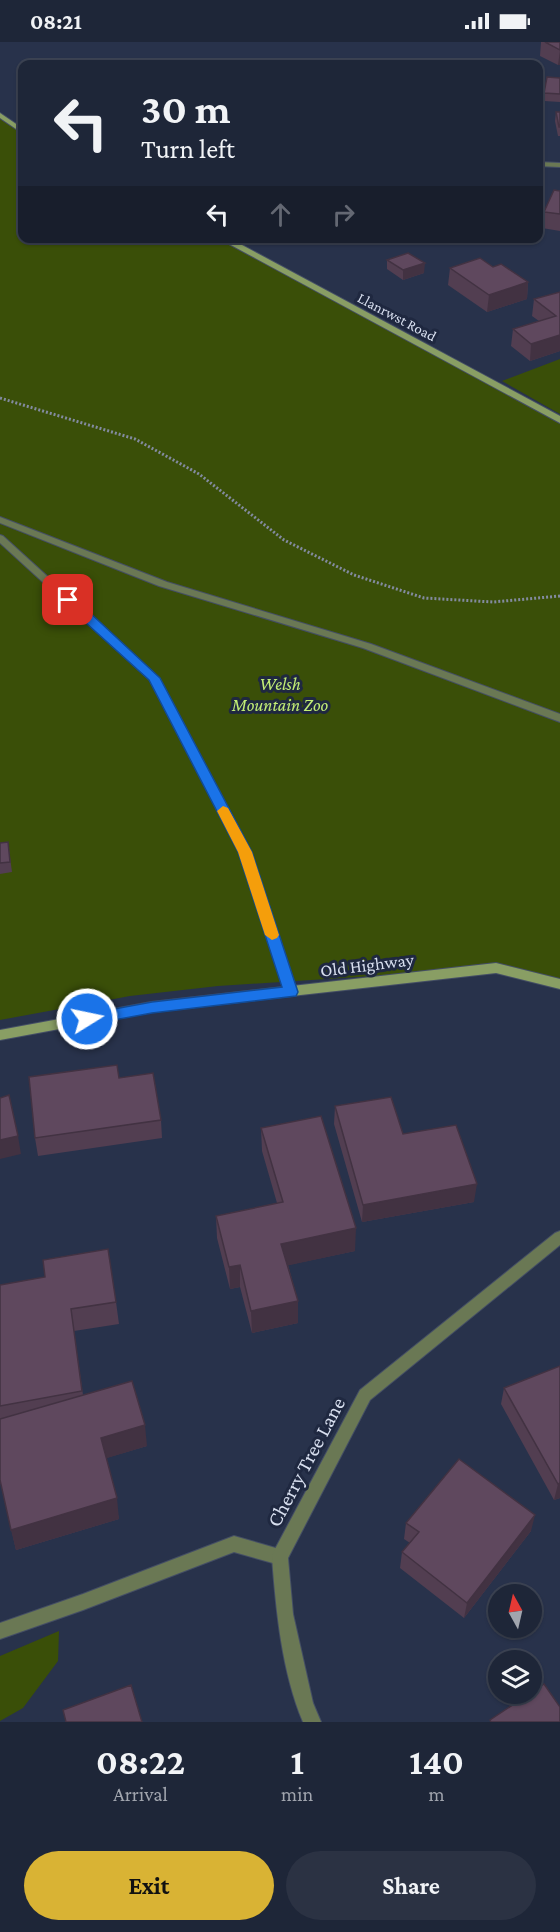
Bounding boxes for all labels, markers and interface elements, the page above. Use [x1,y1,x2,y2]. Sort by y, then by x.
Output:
text: 08:21 [30,9,82,34]
icon: left [42,84,120,162]
text: 30 m [141,85,231,132]
text: Turn left [141,134,235,164]
icon: left [201,198,234,231]
icon: ahead [264,198,297,231]
icon: right [327,198,360,231]
street label: Llanrwst Road [355,290,439,344]
pin [42,574,93,625]
icon: arrive [51,583,84,616]
park label: Welsh Mountain Zoo [231,674,329,715]
street label: Old Highway [319,949,416,981]
position arrow [55,987,119,1051]
street label: Cherry Tree Lane [262,1393,350,1531]
north arrow [488,1584,542,1638]
map controls [488,1584,542,1704]
button: layers [488,1650,542,1704]
text: 08:22 [96,1742,185,1782]
text: 1 [290,1742,304,1782]
text: 140 [409,1742,464,1782]
text: Arrival [113,1783,168,1805]
text: min [281,1783,313,1805]
text: m [429,1783,445,1805]
button: Exit [24,1851,274,1920]
button: Share [286,1851,536,1920]

